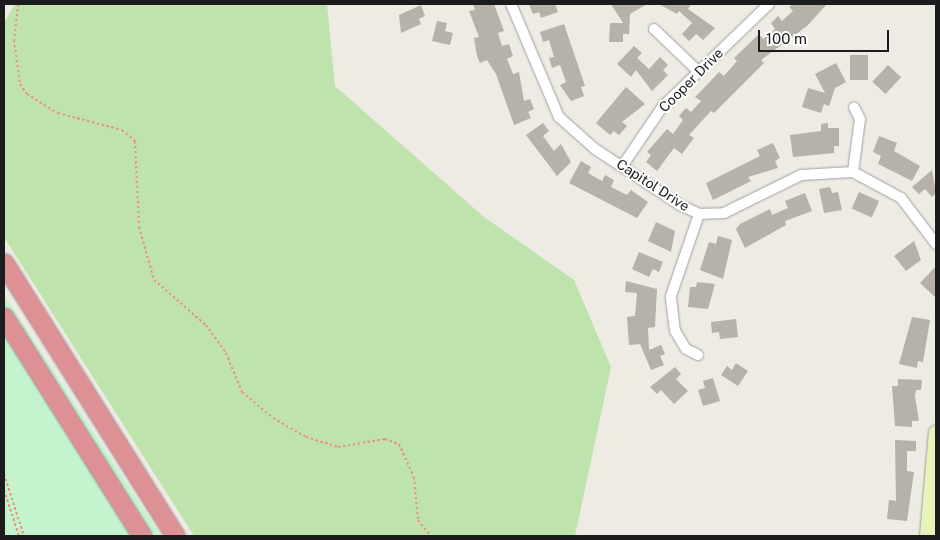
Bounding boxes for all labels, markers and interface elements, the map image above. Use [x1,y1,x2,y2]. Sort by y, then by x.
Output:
scale bar [760,20,891,52]
text: 100 m [766,30,807,47]
street label: Cooper Drive [655,44,727,116]
street label: Capitol Drive [613,155,693,215]

